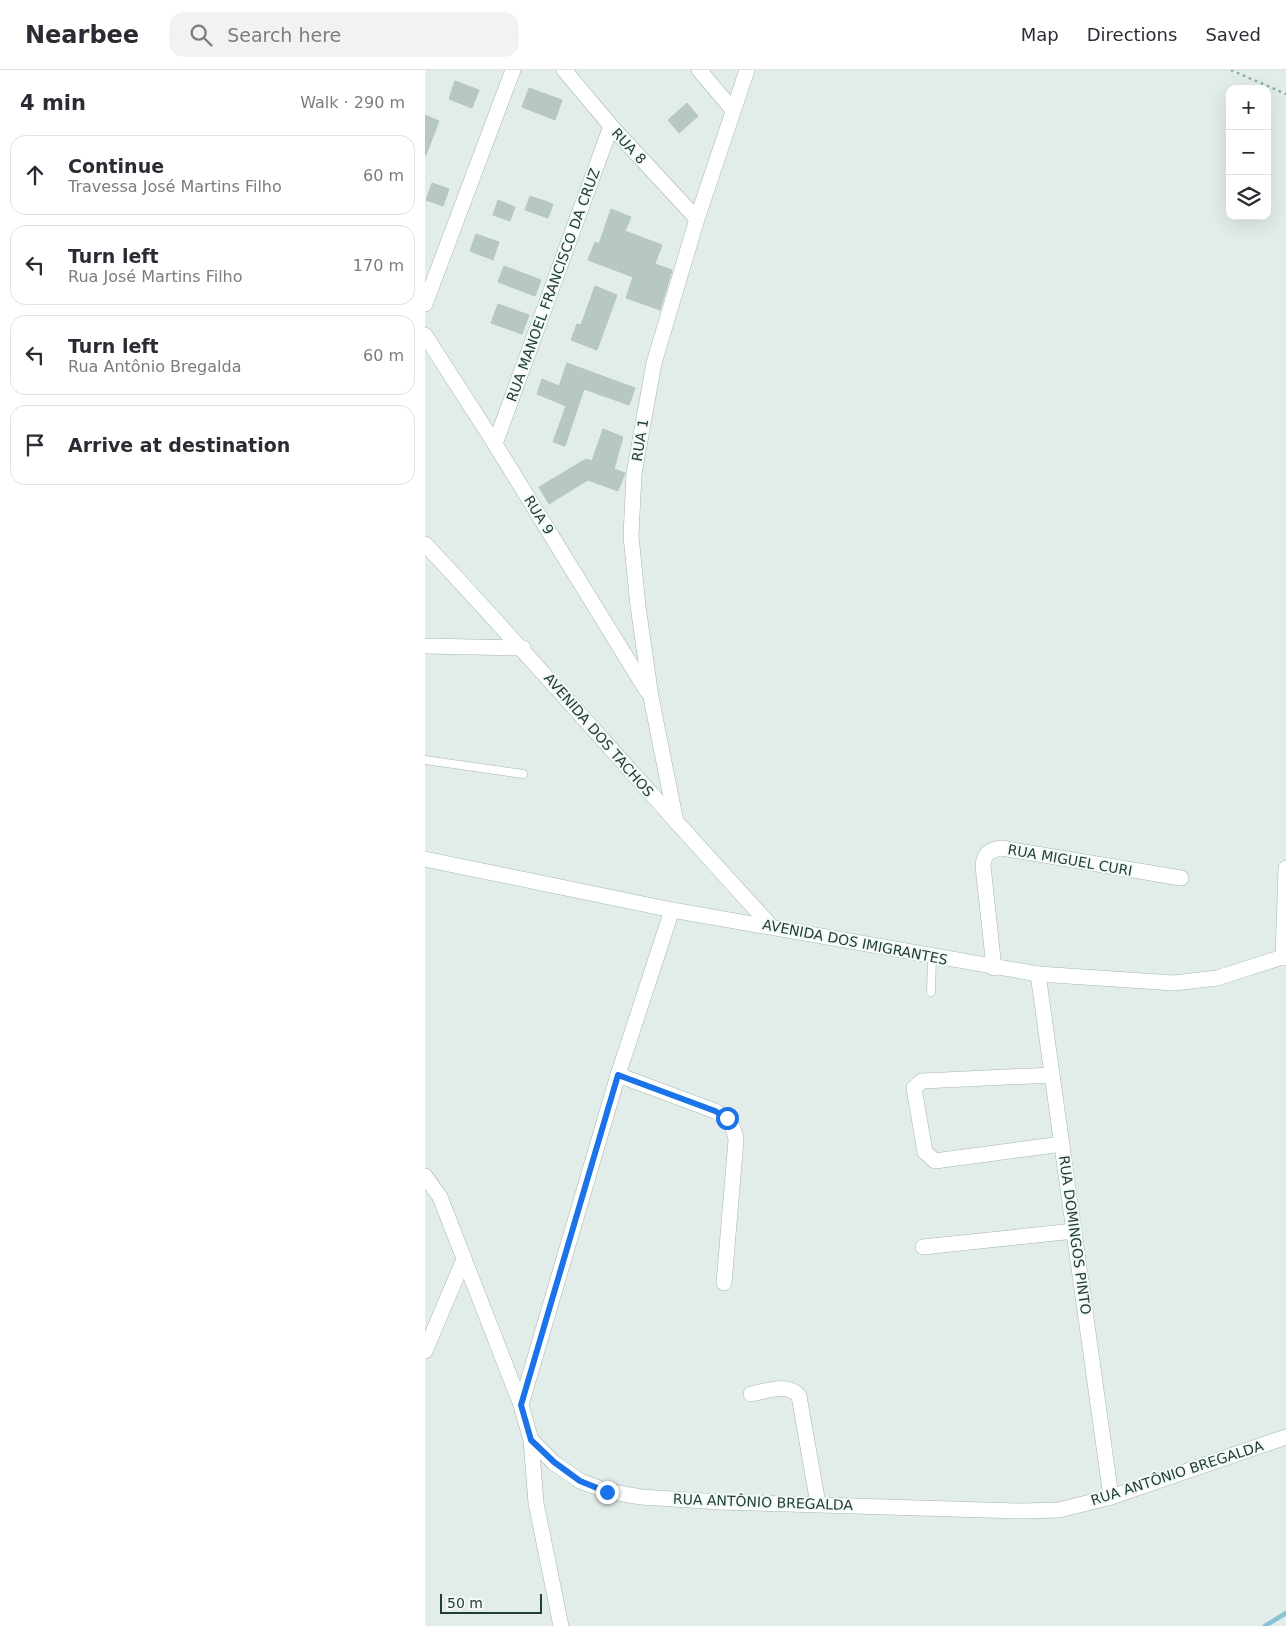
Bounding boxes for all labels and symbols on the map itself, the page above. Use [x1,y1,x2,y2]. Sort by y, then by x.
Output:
street label: RUA 8 [609,125,649,167]
street label: RUA MANOEL FRANCISCO DA CRUZ [503,166,603,404]
street label: RUA 1 [629,418,651,462]
street label: RUA 9 [521,493,557,537]
street label: AVENIDA DOS TACHOS [541,670,657,800]
street label: RUA MIGUEL CURI [1006,841,1134,879]
street label: AVENIDA DOS IMIGRANTES [761,916,949,968]
route start [716,1107,739,1130]
street label: RUA DOMINGOS PINTO [1056,1155,1094,1315]
street label: RUA ANTÔNIO BREGALDA [1089,1436,1266,1508]
route end [596,1481,619,1504]
street label: RUA ANTÔNIO BREGALDA [673,1490,854,1513]
scale bar [440,1591,543,1614]

